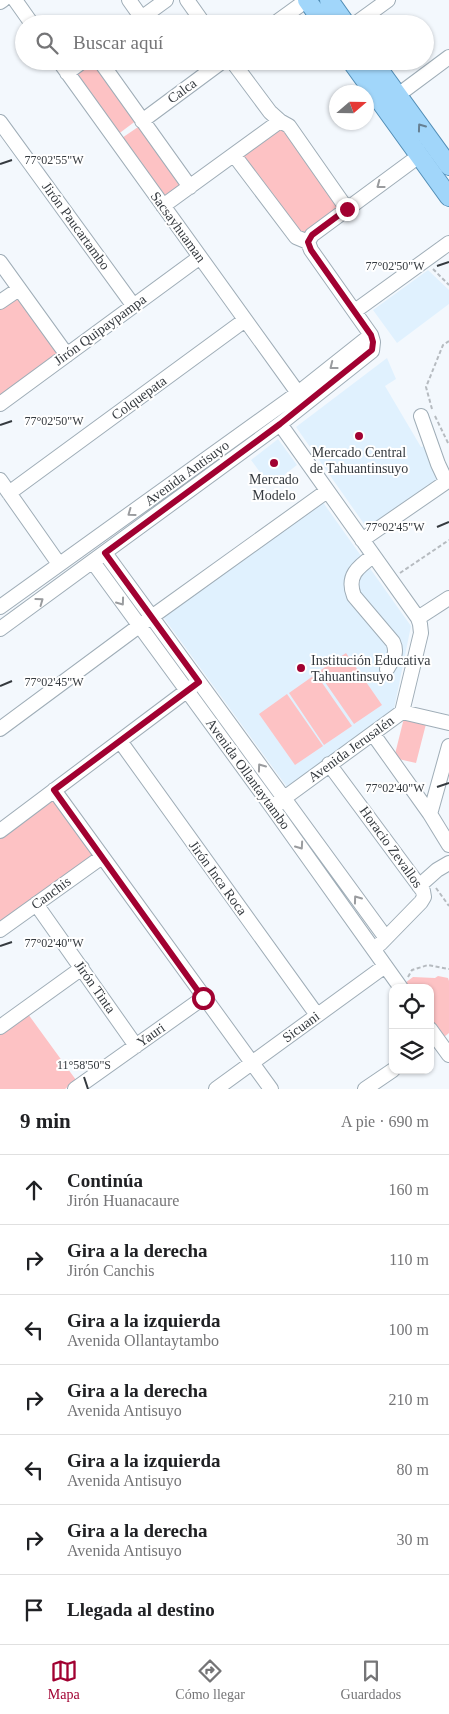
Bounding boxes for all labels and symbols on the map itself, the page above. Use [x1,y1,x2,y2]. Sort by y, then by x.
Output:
street label: Calca [165,75,200,106]
north arrow [329,85,374,130]
one-way arrow [418,124,426,133]
text: 77°02'55"W [24,153,84,167]
street label: Jirón Paucartambo [39,179,113,273]
one-way arrow [376,179,386,188]
street label: Sacsayhuaman [147,189,209,265]
route end [336,198,359,221]
text: 77°02'50"W [365,259,425,273]
street label: Jirón Quipaypampa [51,291,150,368]
one-way arrow [330,360,339,368]
street label: Colquepata [109,373,170,423]
text: 77°02'50"W [24,414,84,428]
marker: Mercado Central de Tahuantinsuyo [353,430,365,442]
street label: Avenida Antisuyo [142,437,232,509]
place label: Mercado Central de Tahuantinsuyo [310,445,408,476]
marker: Mercado Modelo [268,457,280,469]
place label: Mercado Modelo [249,472,299,503]
one-way arrow [127,507,137,516]
text: 77°02'45"W [365,520,425,534]
one-way arrow [115,596,124,606]
one-way arrow [34,598,43,607]
place label: Institución Educativa Tahuantinsuyo [311,653,431,684]
marker: Institución Educativa Tahuantinsuyo [295,662,307,674]
text: 77°02'45"W [24,675,84,689]
street label: Avenida Jerusalén [305,713,397,785]
street label: Avenida Ollantaytambo [203,716,293,832]
one-way arrow [259,764,267,773]
text: 77°02'40"W [365,781,425,795]
street label: Horacio Zevallos [356,803,426,891]
street label: Jirón Inca Roca [186,838,250,919]
one-way arrow [294,840,303,850]
street label: Canchis [28,874,74,912]
one-way arrow [354,895,363,904]
text: 77°02'40"W [24,936,84,950]
street label: Jirón Tinta [72,958,119,1017]
route start [192,987,215,1010]
street label: Sicuani [280,1009,322,1045]
street label: Yauri [134,1020,168,1050]
text: 11°58'50"S [57,1058,111,1072]

